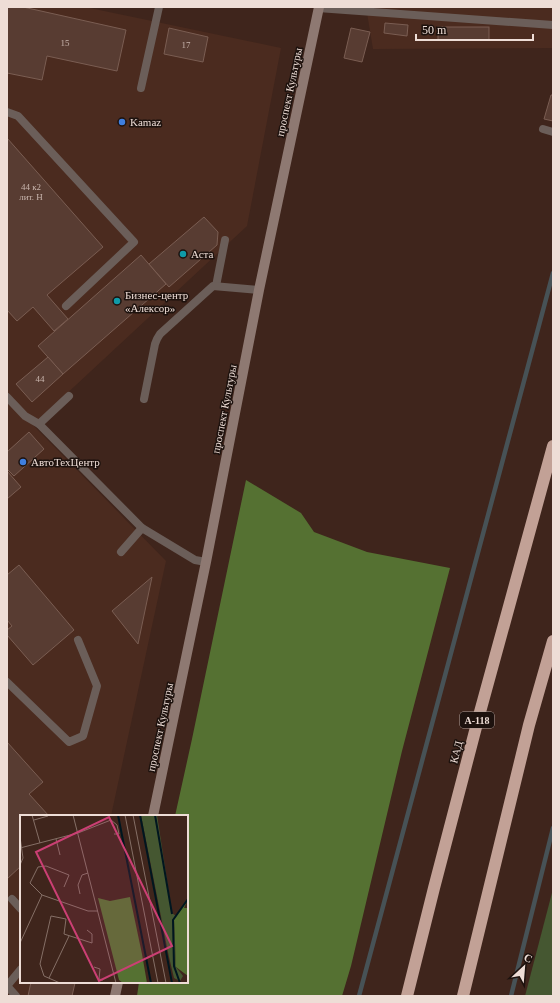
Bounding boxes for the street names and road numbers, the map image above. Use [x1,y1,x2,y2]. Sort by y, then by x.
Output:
street label: проспект Культуры [274,46,304,137]
street label: проспект Культуры [210,363,239,454]
street label: проспект Культуры [145,681,175,772]
road number: А-118 [460,712,494,728]
street label: КАД [447,739,465,765]

